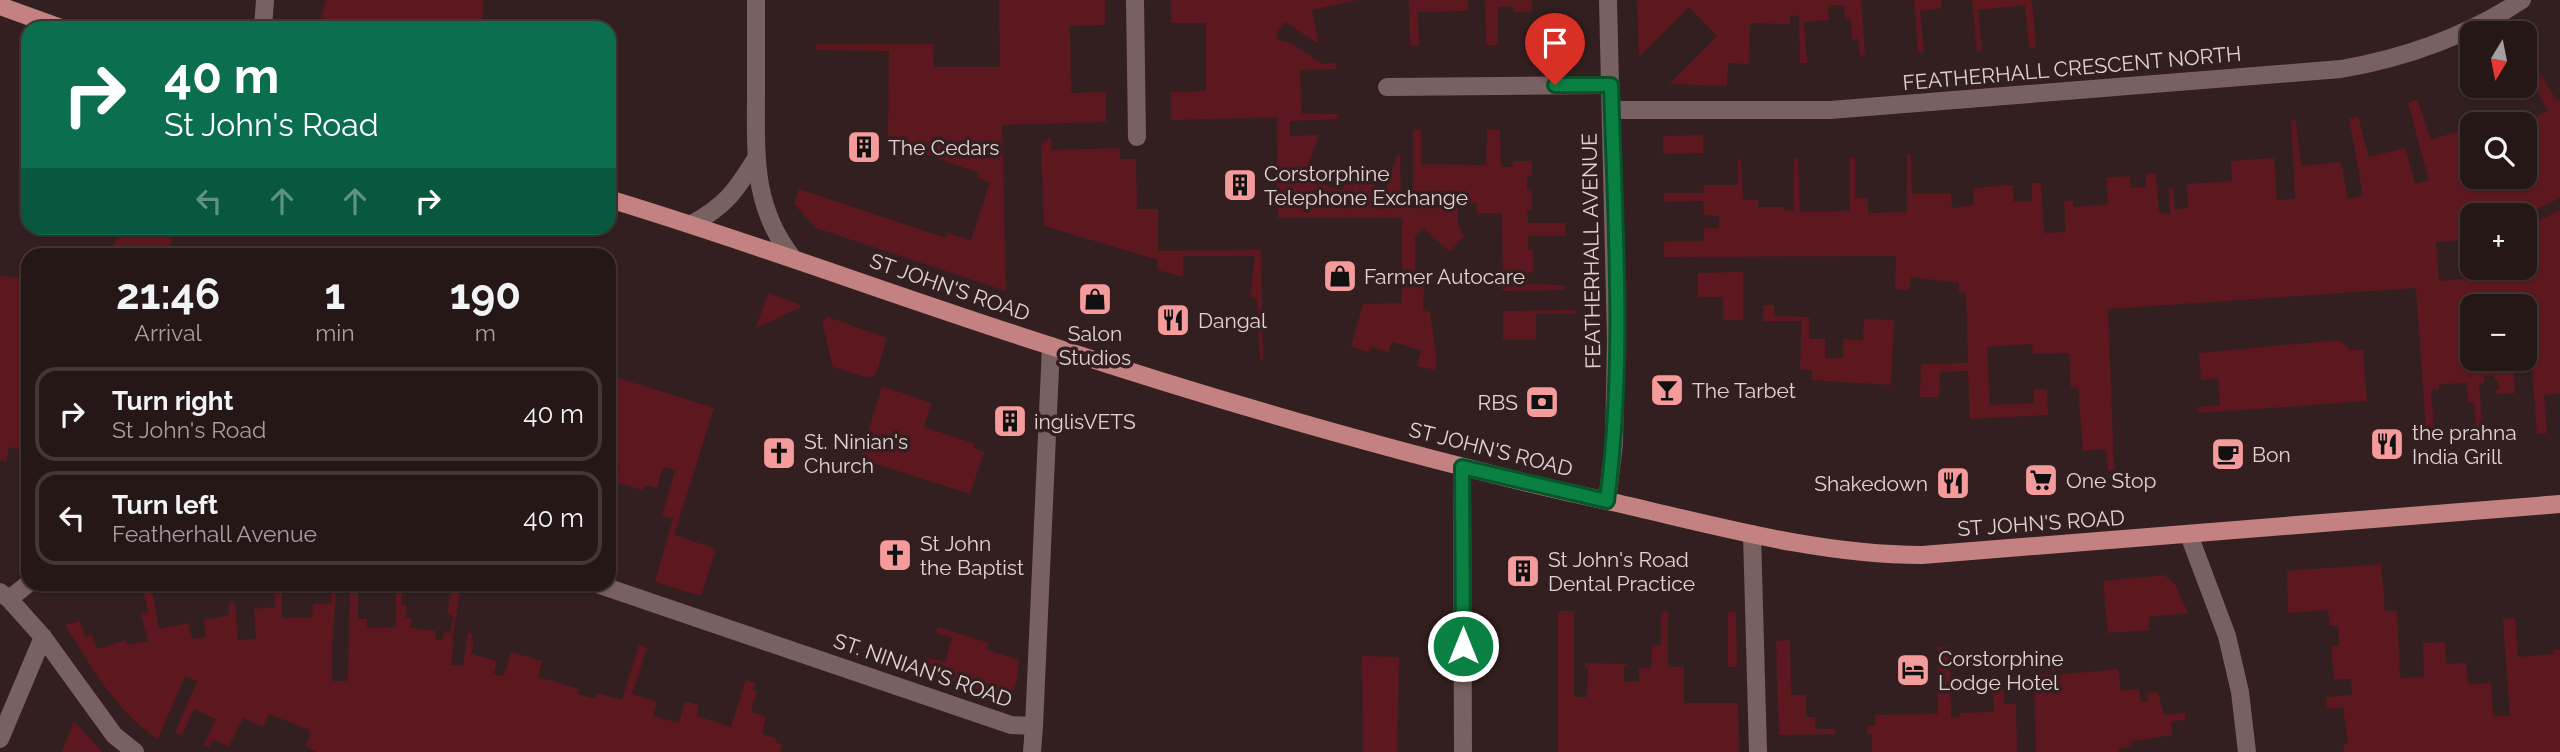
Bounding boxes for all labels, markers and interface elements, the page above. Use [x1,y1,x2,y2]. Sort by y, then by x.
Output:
pin [1525,13,1585,85]
north arrow [2460,21,2538,98]
map controls [2460,21,2537,371]
icon: arrive [1536,24,1574,62]
street label: FEATHERHALL CRESCENT NORTH [1902,41,2242,95]
text: 40 m [164,47,279,104]
icon: right [49,49,140,140]
text: St John's Road [164,106,379,143]
button: search [2460,112,2537,189]
building icon: The Cedars [845,128,883,166]
street label: FEATHERHALL AVENUE [1576,133,1606,369]
place label: The Cedars [888,135,1000,160]
place label: Corstorphine Telephone Exchange [1264,161,1468,210]
building icon: Corstorphine Telephone Exchange [1221,166,1259,204]
icon: left [190,182,228,220]
icon: ahead [263,182,301,220]
icon: ahead [336,182,374,220]
icon: right [409,182,447,220]
button: + [2460,203,2537,280]
street label: ST JOHN'S ROAD [867,248,1033,326]
shop icon: Farmer Autocare [1321,257,1359,295]
place label: Farmer Autocare [1364,264,1525,289]
text: 21:46 [116,270,220,319]
text: 1 [325,270,345,319]
text: 190 [450,270,521,319]
shop icon: Salon Studios [1076,280,1114,318]
button: − [2460,294,2537,371]
restaurant icon: Dangal [1154,301,1192,339]
place label: Dangal [1198,308,1267,333]
text: Arrival [134,319,202,346]
text: min [315,319,355,346]
text: m [475,319,496,346]
place label: Salon Studios [1059,321,1131,370]
bar icon: The Tarbet [1648,371,1686,409]
place label: The Tarbet [1692,378,1796,403]
bank icon: RBS [1523,383,1561,421]
text: Turn right [112,386,233,416]
place label: RBS [1478,390,1518,415]
icon: right [53,395,91,433]
text: 40 m [523,399,584,429]
building icon: inglisVETS [991,402,1029,440]
place label: inglisVETS [1034,409,1136,434]
text: St John's Road [112,416,266,443]
street label: ST JOHN'S ROAD [1407,417,1575,481]
place label: the prahna India Grill [2412,420,2517,469]
restaurant icon: the prahna India Grill [2368,425,2406,463]
place label: St. Ninian's Church [804,429,908,478]
church icon: St. Ninian's Church [760,434,798,472]
cafe icon: Bon [2209,435,2247,473]
place label: Bon [2252,442,2291,467]
supermarket icon: One Stop [2022,461,2060,499]
restaurant icon: Shakedown [1934,464,1972,502]
place label: One Stop [2066,468,2157,493]
place label: Shakedown [1814,471,1928,496]
text: Turn left [112,490,218,520]
icon: left [53,499,91,537]
text: 40 m [523,503,584,533]
street label: ST JOHN'S ROAD [1956,505,2126,541]
text: Featherhall Avenue [112,520,317,547]
place label: St John the Baptist [920,531,1024,580]
church icon: St John the Baptist [876,536,914,574]
place label: St John's Road Dental Practice [1548,547,1695,596]
building icon: St John's Road Dental Practice [1504,552,1542,590]
position arrow [1426,609,1500,683]
street label: ST. NINIAN'S ROAD [830,628,1016,712]
place label: Corstorphine Lodge Hotel [1938,646,2063,695]
hotel icon: Corstorphine Lodge Hotel [1894,651,1932,689]

